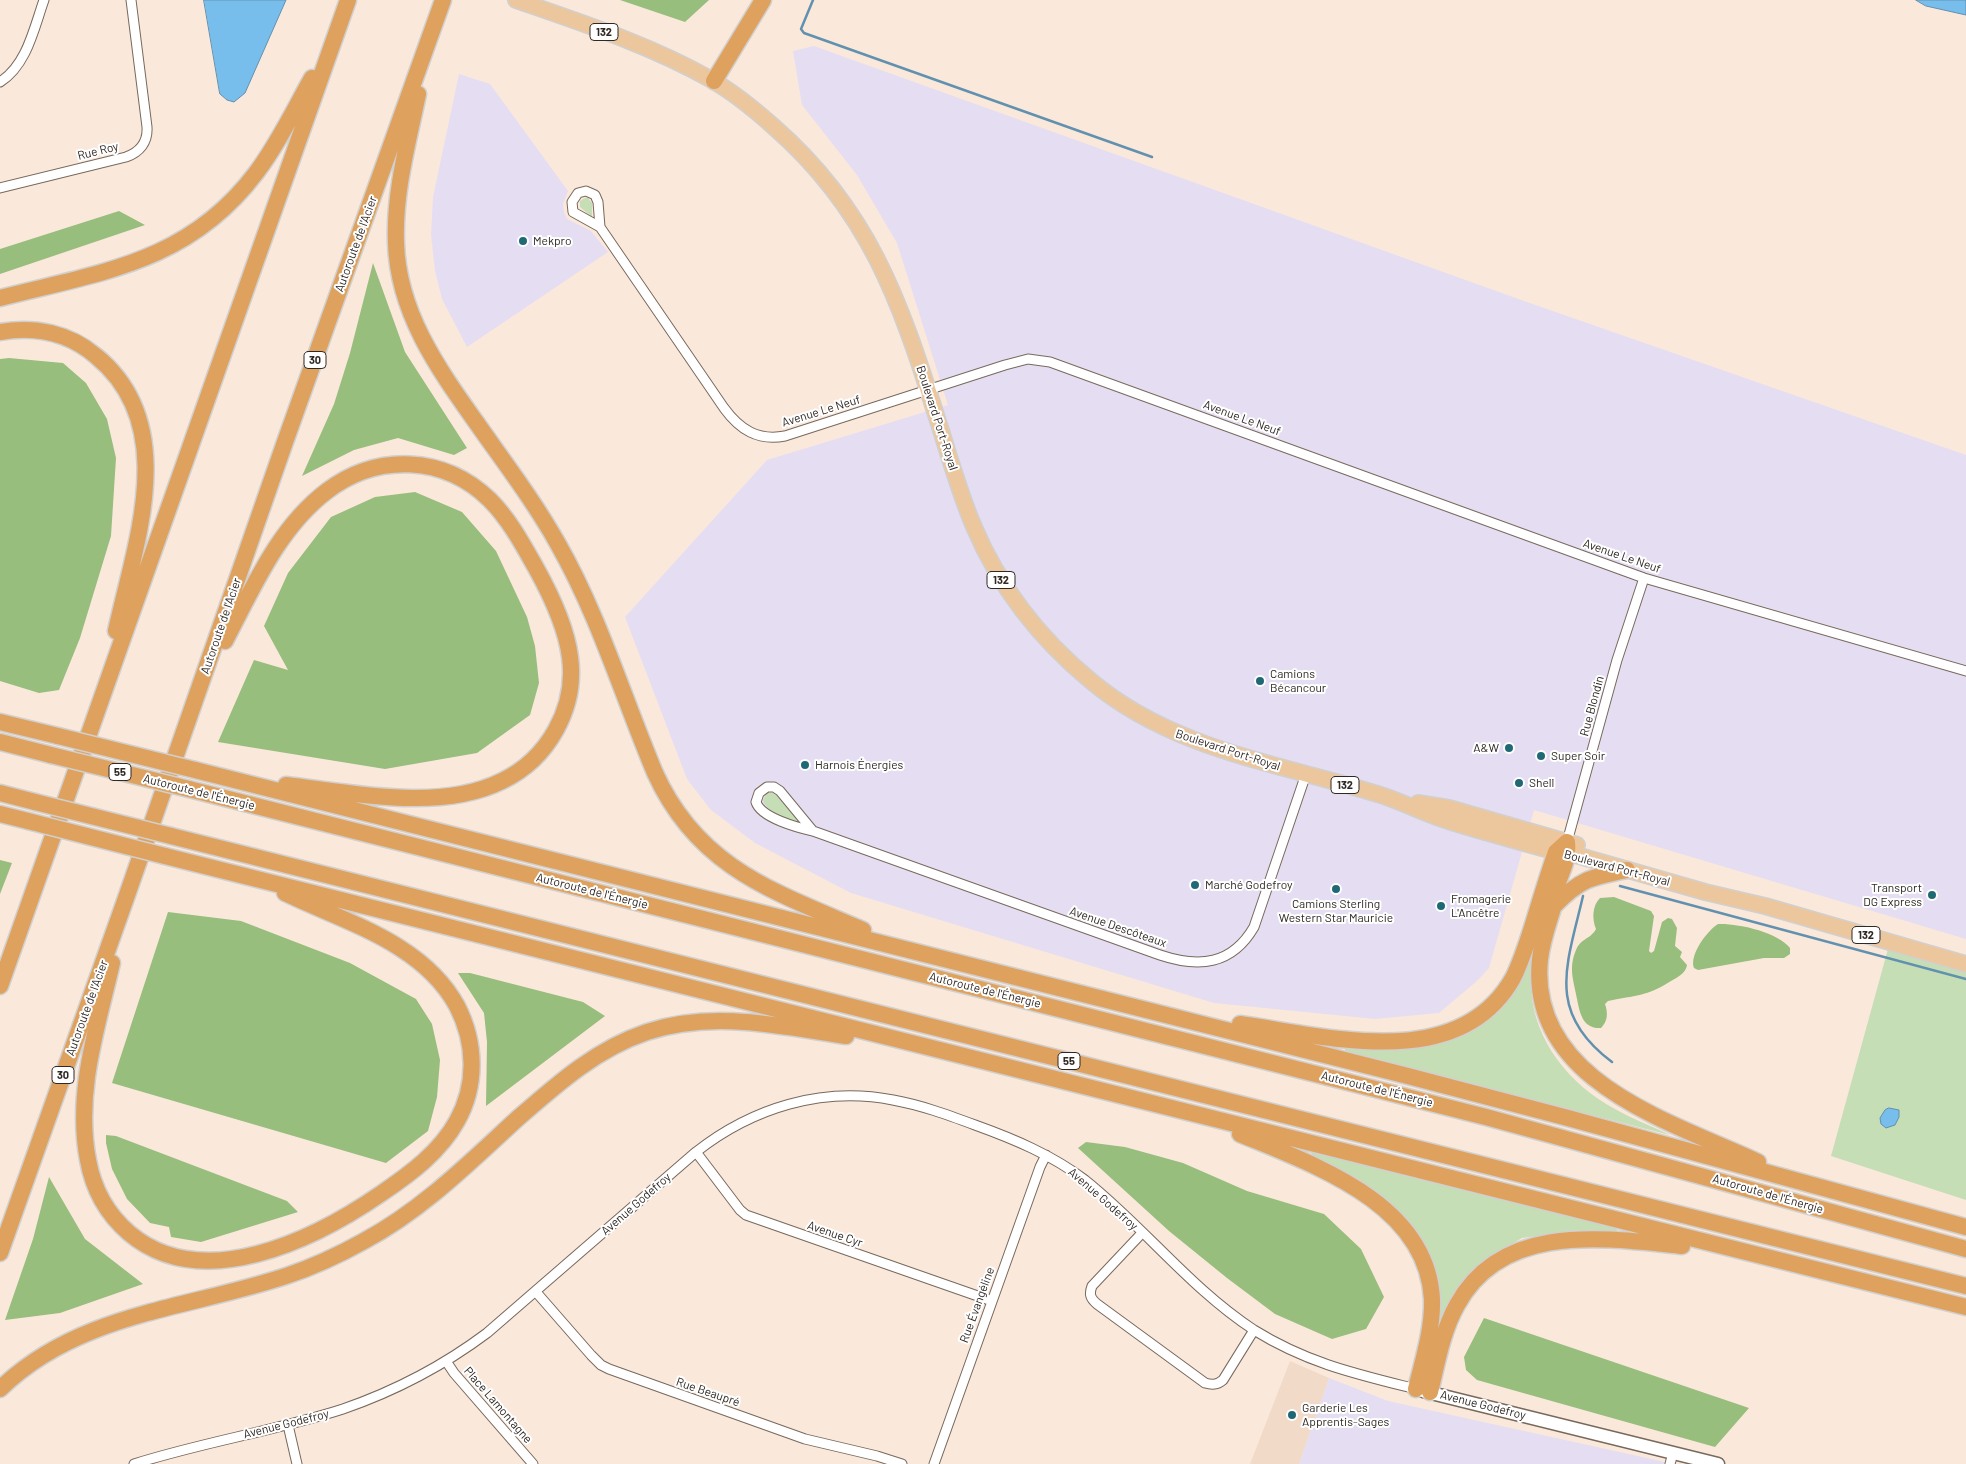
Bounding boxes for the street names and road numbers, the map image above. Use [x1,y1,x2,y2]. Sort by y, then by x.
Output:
road number: 132 [590,24,618,41]
street label: Rue Roy [76,139,120,163]
street label: Autoroute de l'Acier [332,194,380,294]
road number: 30 [304,352,326,368]
street label: Boulevard Port-Royal [913,364,961,472]
street label: Avenue Le Neuf [780,392,862,430]
street label: Avenue Le Neuf [1201,397,1283,439]
street label: Avenue Le Neuf [1581,536,1663,576]
road number: 132 [987,572,1015,588]
street label: Autoroute de l'Acier [198,576,244,676]
street label: Rue Blondin [1577,674,1607,738]
street label: Boulevard Port-Royal [1174,726,1282,774]
road number: 55 [109,764,131,780]
street label: Autoroute de l'Énergie [142,771,256,813]
road number: 132 [1331,776,1359,794]
street label: Boulevard Port-Royal [1562,847,1672,889]
street label: Autoroute de l'Énergie [535,870,649,912]
street label: Avenue Descôteaux [1068,904,1168,950]
road number: 132 [1852,926,1880,944]
street label: Autoroute de l'Acier [63,958,111,1058]
street label: Autoroute de l'Énergie [928,969,1042,1011]
road number: 55 [1058,1052,1080,1070]
road number: 30 [52,1066,74,1084]
street label: Autoroute de l'Énergie [1320,1068,1434,1110]
street label: Avenue Godefroy [1065,1165,1141,1233]
street label: Avenue Godefroy [598,1170,674,1238]
street label: Autoroute de l'Énergie [1711,1171,1825,1217]
street label: Avenue Cyr [805,1218,865,1250]
street label: Rue Évangéline [957,1265,997,1345]
street label: Place Lamontagne [461,1364,535,1446]
street label: Rue Beaupré [674,1374,742,1410]
street label: Avenue Godefroy [1439,1387,1527,1423]
street label: Avenue Godefroy [242,1406,330,1442]

